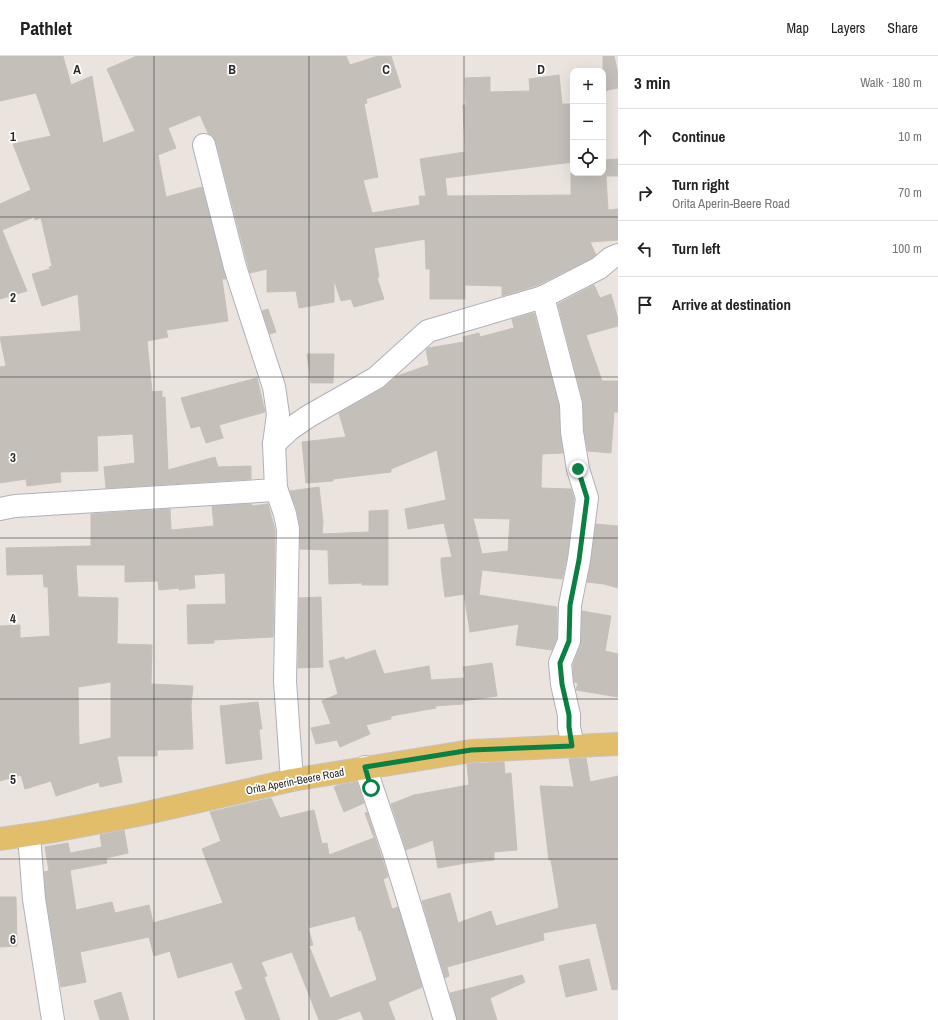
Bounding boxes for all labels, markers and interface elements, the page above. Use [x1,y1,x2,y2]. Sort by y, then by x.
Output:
text: Pathlet [20,15,72,41]
text: Map [787,19,809,37]
text: Layers [831,19,865,37]
text: Share [887,19,918,37]
text: A [73,61,81,78]
text: B [228,61,236,78]
text: C [382,61,390,78]
text: D [537,61,545,78]
map controls [570,68,606,176]
button: + [570,68,606,104]
text: 3 min [634,71,670,94]
text: Walk · 180 m [860,74,922,91]
button: − [570,104,606,140]
icon: ahead [634,126,656,148]
text: Continue [672,126,725,147]
text: 1 [10,128,16,145]
text: 10 m [898,128,922,145]
button: locate [570,140,606,176]
text: Turn right [672,174,729,195]
icon: right [634,182,656,204]
text: 70 m [898,184,922,201]
text: Orita Aperin-Beere Road [672,195,790,212]
icon: left [634,238,656,260]
text: Turn left [672,238,720,259]
text: 100 m [892,240,922,257]
text: 2 [10,289,16,306]
icon: arrive [634,294,656,316]
text: Arrive at destination [672,294,791,315]
text: 3 [10,449,16,466]
route end [569,460,587,478]
text: 4 [10,610,16,627]
street label: Orita Aperin-Beere Road [245,765,345,797]
text: 5 [10,771,16,788]
route start [362,779,380,797]
text: 6 [10,931,16,948]

